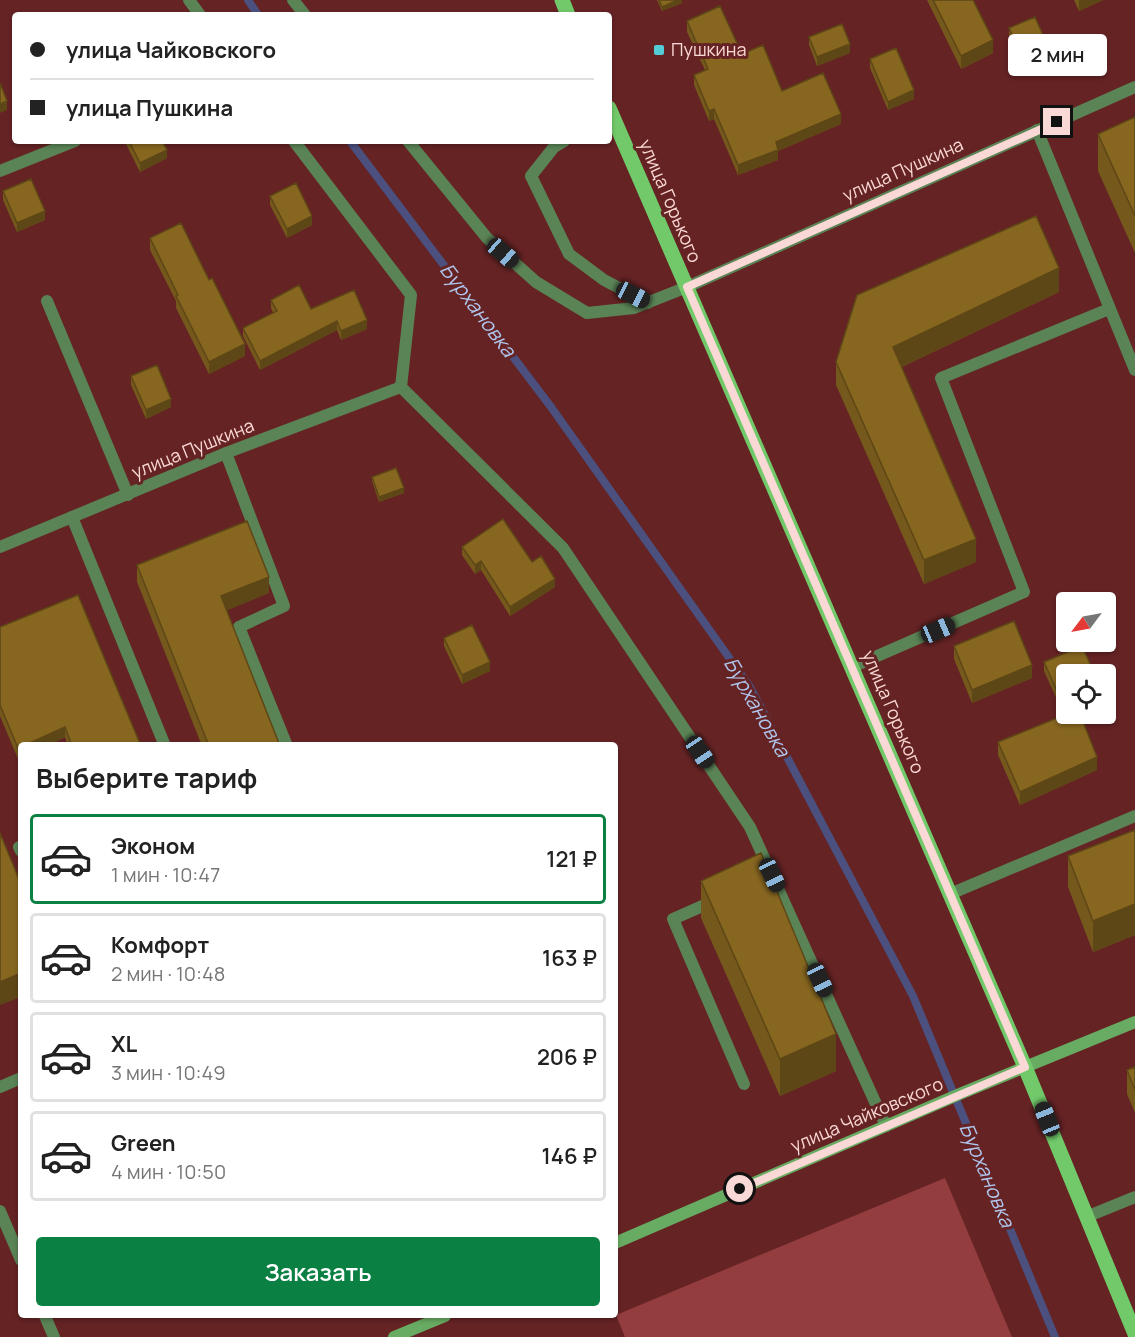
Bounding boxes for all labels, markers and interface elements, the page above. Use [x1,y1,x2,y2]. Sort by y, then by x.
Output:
text: улица Чайковского [66,35,276,65]
callout: 2 мин [1008,35,1106,77]
place label: Пушкина [671,37,746,61]
text: 2 мин [1030,41,1085,68]
marker: Пушкина [652,43,666,57]
text: улица Пушкина [66,93,233,123]
route end [1043,108,1070,135]
street label: улица Пушкина [838,132,967,206]
street label: улица Горького [634,135,708,266]
car [484,234,522,272]
water label: Бурхановка [434,257,523,363]
car [613,279,653,311]
street label: улица Пушкина [128,413,257,484]
north arrow [1056,592,1116,652]
map controls [1056,592,1116,724]
car [918,615,958,645]
street label: улица Горького [857,646,931,777]
water label: Бурхановка [718,652,797,762]
button: locate [1056,664,1116,724]
car [682,732,718,772]
text: Выберите тариф [36,759,257,796]
text: Эконом [111,831,195,861]
icon: car [39,832,93,886]
text: 121 ₽ [546,844,597,874]
car [756,855,788,895]
text: 1 мин · 10:47 [111,861,220,888]
text: Комфорт [111,930,209,960]
icon: car [39,931,93,985]
text: 163 ₽ [542,943,597,973]
text: 2 мин · 10:48 [111,960,225,987]
car [804,960,836,1000]
text: XL [111,1029,137,1059]
icon: car [39,1030,93,1084]
text: 206 ₽ [537,1042,597,1072]
text: 3 мин · 10:49 [111,1059,226,1086]
street label: улица Чайковского [787,1071,947,1157]
car [1032,1099,1062,1139]
water label: Бурхановка [953,1119,1022,1232]
text: Green [111,1128,176,1158]
icon: car [39,1129,93,1183]
text: 146 ₽ [541,1141,597,1171]
text: 4 мин · 10:50 [111,1158,226,1185]
route start [726,1175,753,1202]
button: Заказать [36,1237,600,1306]

